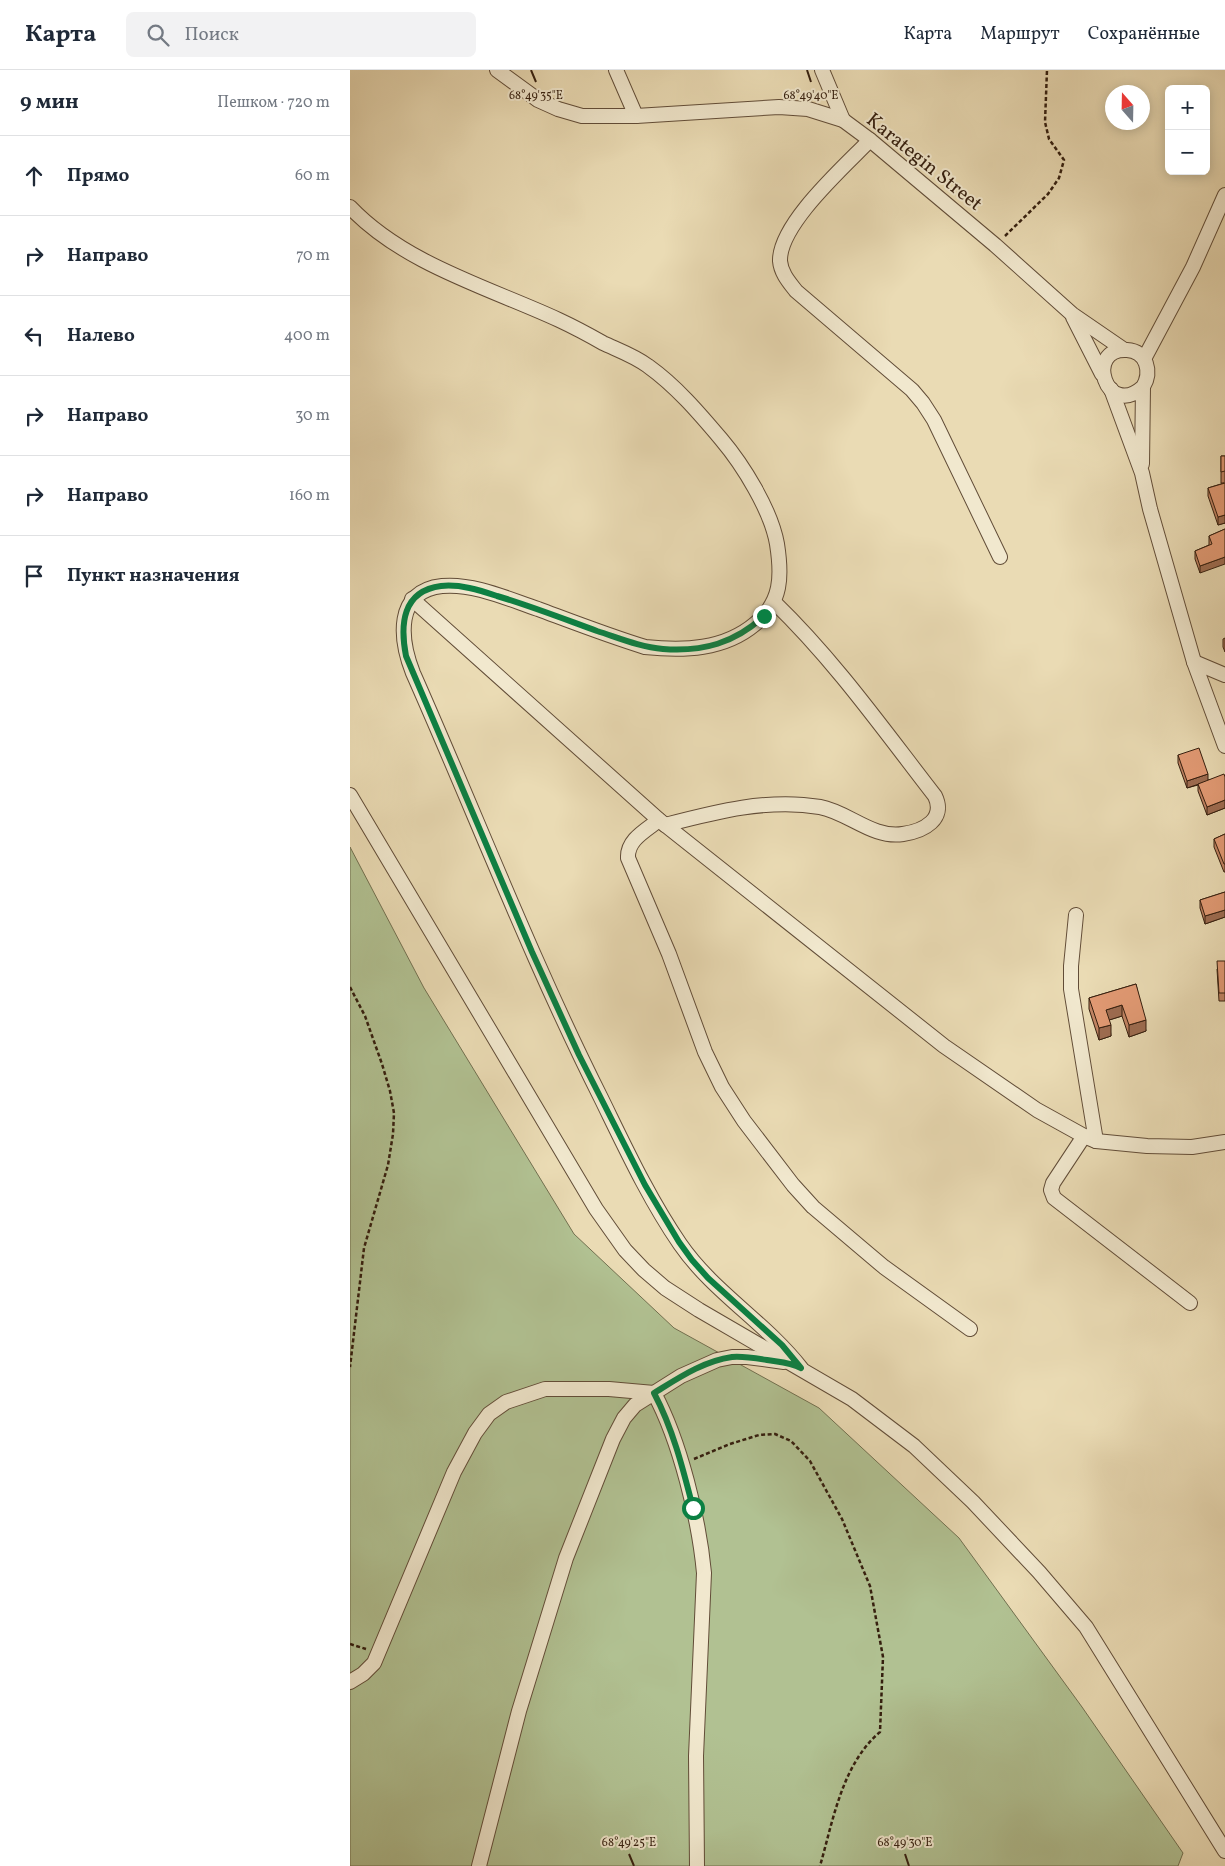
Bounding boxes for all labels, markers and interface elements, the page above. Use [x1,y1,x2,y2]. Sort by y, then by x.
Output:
search box [126,12,476,57]
text: Карта [25,18,96,52]
icon: search [144,21,172,49]
text: Поиск [184,22,239,48]
text: Карта [903,22,952,47]
text: Маршрут [980,22,1060,47]
text: Сохранённые [1088,22,1200,47]
north arrow [1105,85,1150,130]
map controls [1165,85,1210,175]
button: + [1165,85,1210,130]
text: 9 мин [20,88,79,117]
text: 68°49'35"E [509,88,563,104]
text: 68°49'40"E [783,88,839,104]
text: Пешком · 720 m [217,92,330,114]
street label: Karategin Street [860,107,988,218]
button: − [1165,130,1210,175]
icon: ahead [20,162,48,190]
text: Прямо [67,163,129,189]
text: 60 m [295,165,330,187]
icon: right [20,242,48,270]
text: Направо [67,243,149,269]
text: 70 m [296,245,330,267]
icon: left [20,322,48,350]
text: Налево [67,323,135,349]
text: 400 m [284,325,330,347]
icon: right [20,402,48,430]
text: Направо [67,403,149,429]
text: 30 m [295,405,330,427]
icon: right [20,482,48,510]
text: Направо [67,483,149,509]
text: 160 m [289,485,330,507]
icon: arrive [20,562,48,590]
text: Пункт назначения [67,563,240,589]
route end [753,605,776,628]
route start [682,1497,705,1520]
text: 68°49'25"E [602,1835,656,1851]
text: 68°49'30"E [877,1835,933,1851]

